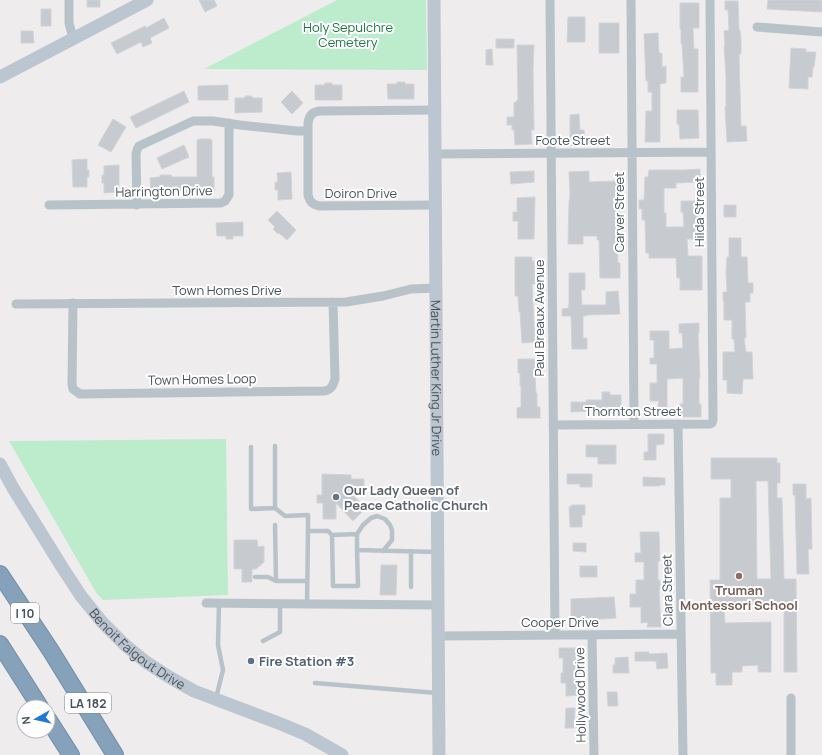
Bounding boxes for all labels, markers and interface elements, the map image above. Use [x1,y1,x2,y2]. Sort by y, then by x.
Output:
park label: Holy Sepulchre Cemetery [303,18,393,51]
street label: Foote Street [535,131,611,149]
street label: Carver Street [610,172,628,252]
street label: Hilda Street [690,177,708,247]
street label: Harrington Drive [115,181,213,201]
street label: Doiron Drive [325,184,398,202]
street label: Paul Breaux Avenue [530,259,548,377]
street label: Town Homes Drive [172,281,282,299]
street label: Martin Luther King Jr Drive [427,300,446,457]
street label: Town Homes Loop [147,369,257,389]
street label: Thornton Street [585,402,681,420]
place label: Our Lady Queen of Peace Catholic Church [344,481,488,514]
marker: Our Lady Queen of Peace Catholic Church [331,492,341,502]
street label: Clara Street [657,554,677,626]
marker: Truman Montessori School [734,571,744,581]
place label: Truman Montessori School [680,581,798,614]
road number: I 10 [11,603,39,623]
street label: Benoit Falgout Drive [85,605,189,694]
street label: Cooper Drive [521,613,599,631]
street label: Hollywood Drive [570,647,590,743]
place label: Fire Station #3 [259,652,354,670]
marker: Fire Station #3 [246,656,256,666]
road number: LA 182 [65,693,111,713]
north arrow [16,699,56,739]
text: N [18,715,34,725]

